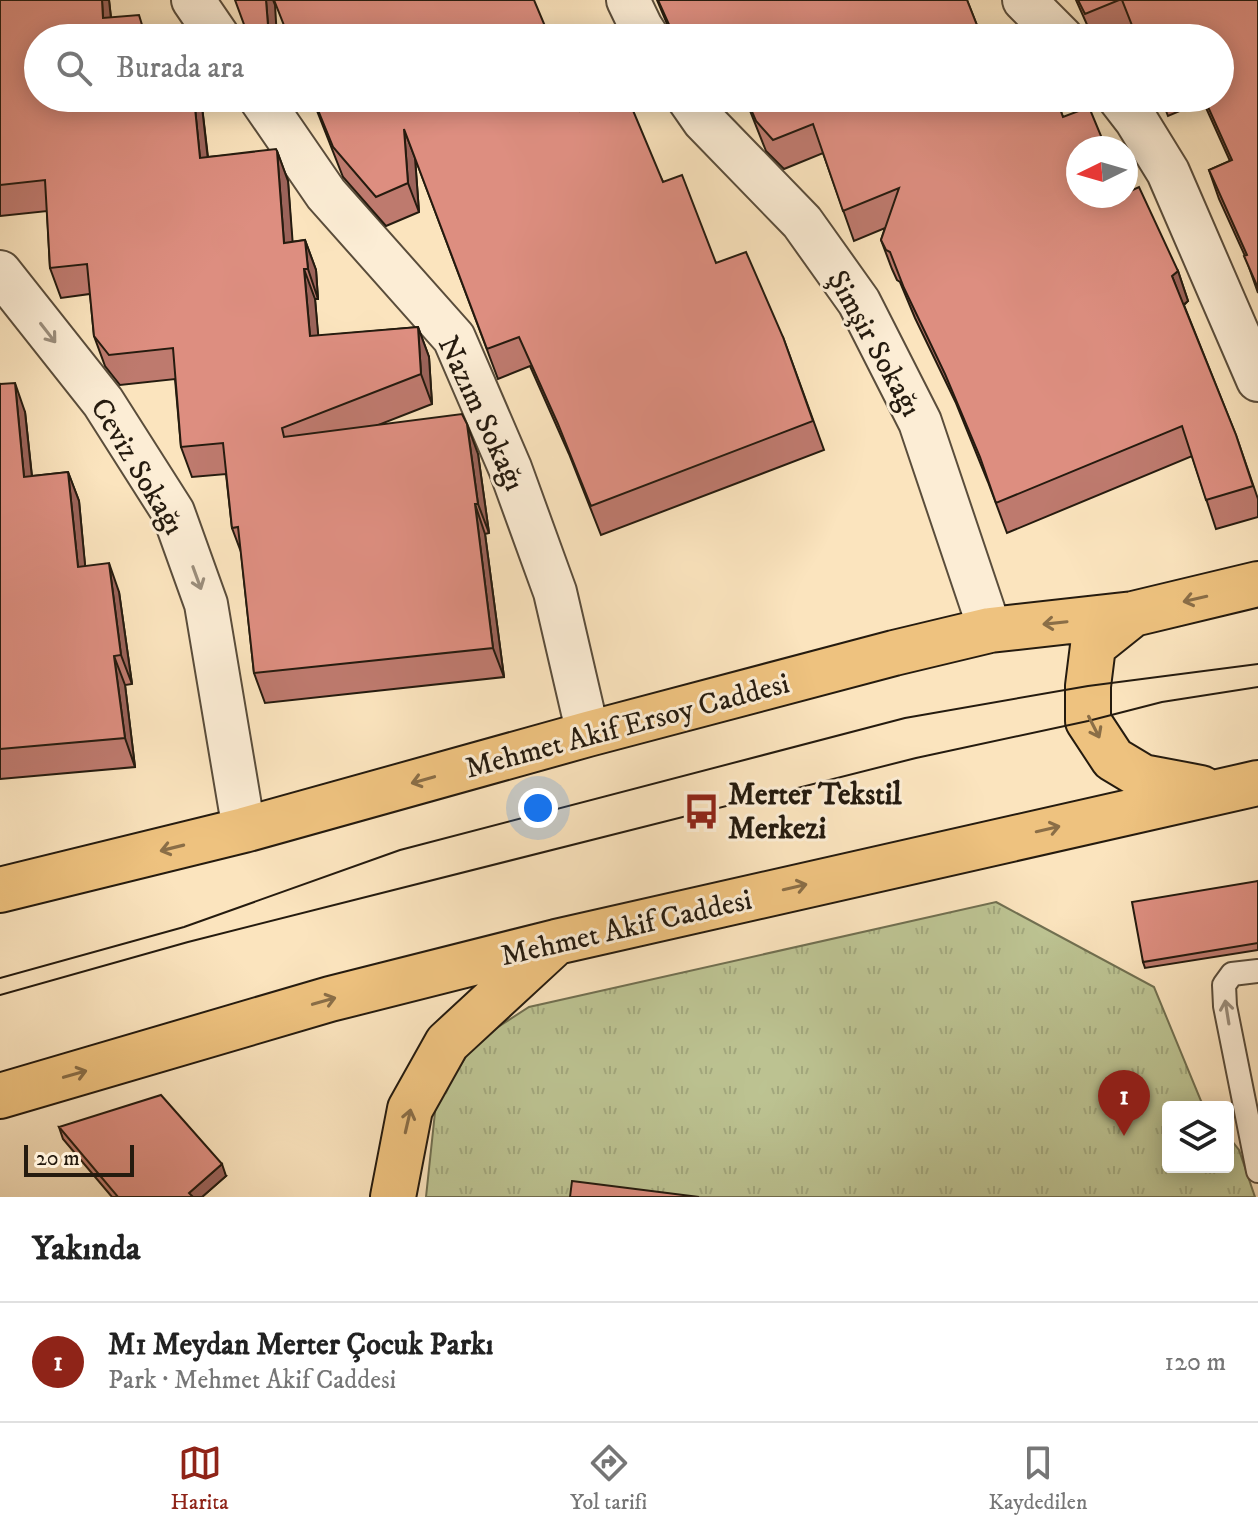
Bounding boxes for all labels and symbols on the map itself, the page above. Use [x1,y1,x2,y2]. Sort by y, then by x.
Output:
north arrow [1066,136,1138,208]
street label: Şimşir Sokağı [818,264,929,423]
one-way arrow [40,322,57,343]
street label: Nazım Sokağı [429,330,533,497]
street label: Ceviz Sokağı [81,392,192,542]
one-way arrow [190,565,205,590]
one-way arrow [1183,592,1209,607]
one-way arrow [1042,615,1069,630]
street label: Mehmet Akif Ersoy Caddesi [461,665,794,788]
one-way arrow [1087,715,1102,738]
one-way arrow [411,773,437,788]
place label: Merter Tekstil Merkezi [728,777,903,848]
your location [518,788,558,828]
bus stop icon: Merter Tekstil Merkezi [683,792,721,830]
one-way arrow [1035,821,1061,836]
one-way arrow [160,841,185,856]
one-way arrow [782,879,807,894]
street label: Mehmet Akif Caddesi [497,882,755,975]
one-way arrow [311,993,337,1008]
one-way arrow [1219,999,1234,1025]
one-way arrow [61,1066,87,1081]
pin: 1 [1098,1070,1150,1136]
one-way arrow [401,1108,416,1134]
scale bar [24,1141,134,1177]

